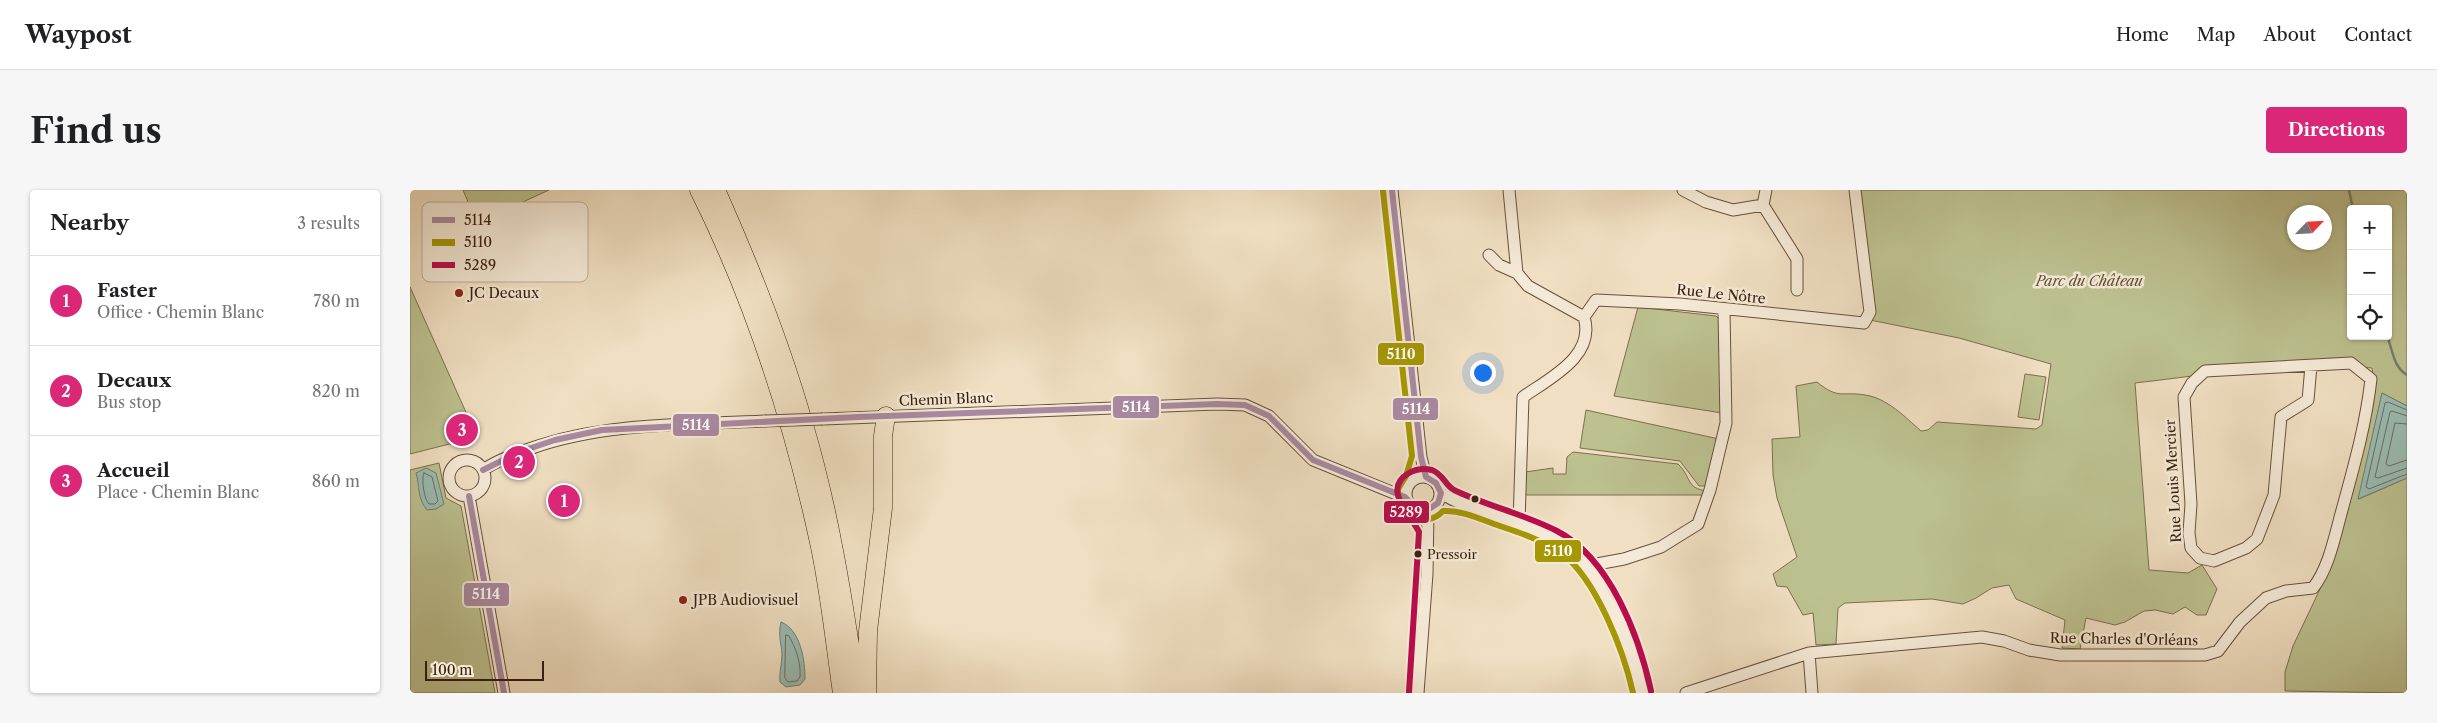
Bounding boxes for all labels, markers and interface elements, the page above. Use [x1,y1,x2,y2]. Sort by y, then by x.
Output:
text: Waypost [25,20,132,49]
text: Home [2116,24,2169,46]
text: Map [2197,24,2235,46]
text: About [2263,24,2316,46]
text: Contact [2344,24,2412,46]
button: Directions [2266,107,2407,153]
text: Find us [30,109,162,152]
legend [422,202,588,282]
north arrow [2287,205,2332,250]
map controls [2347,205,2392,340]
button: + [2347,205,2392,250]
text: Nearby [50,210,129,235]
text: 5114 [464,211,491,229]
text: 3 results [297,213,360,233]
text: 5110 [464,233,492,251]
button: − [2347,250,2392,295]
text: 5289 [464,256,496,274]
park label: Parc du Château [2035,272,2143,290]
text: Faster [97,279,157,302]
street label: Rue Le Nôtre [1676,280,1767,308]
place label: JC Decaux [467,284,540,302]
marker: JC Decaux [453,287,465,299]
text: 1 [62,291,70,311]
text: 780 m [313,291,360,311]
button: locate [2347,295,2392,340]
text: Office · Chemin Blanc [97,302,264,322]
line badge: 5110 [1377,342,1425,366]
text: 5110 [1386,345,1416,363]
your location [1470,360,1496,386]
text: Decaux [97,369,171,392]
text: 2 [61,381,71,401]
text: 820 m [312,381,360,401]
street label: Chemin Blanc [898,388,994,410]
text: Bus stop [97,392,161,412]
line badge: 5114 [1112,395,1160,419]
line badge: 5114 [1392,397,1439,421]
text: 5114 [1122,398,1150,416]
text: 5114 [1402,400,1430,418]
pin: 3 [446,411,478,449]
line badge: 5114 [672,413,720,437]
text: 5114 [682,416,710,434]
street label: Rue Louis Mercier [2161,419,2185,543]
pin: 2 [503,443,535,481]
text: Accueil [97,459,170,482]
text: 3 [61,471,71,491]
text: 860 m [312,471,360,491]
text: Place · Chemin Blanc [97,482,259,502]
pin: 1 [548,482,580,520]
unlabelled marker [1470,494,1480,504]
line badge: 5289 [1383,500,1430,524]
text: 5289 [1390,503,1422,521]
line badge: 5110 [1534,539,1582,563]
text: 5110 [1543,542,1573,560]
place label: Pressoir [1427,546,1477,562]
marker: Pressoir [1413,549,1423,559]
line badge: 5114 [463,582,510,607]
text: 5114 [472,585,500,603]
place label: JPB Audiovisuel [691,591,799,609]
marker: JPB Audiovisuel [677,594,689,606]
street label: Rue Charles d'Orléans [2050,629,2198,649]
scale bar [425,658,544,681]
text: 100 m [432,661,472,679]

